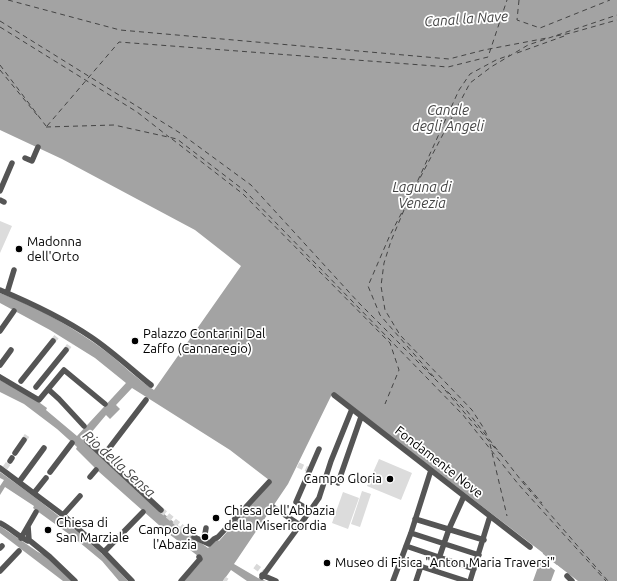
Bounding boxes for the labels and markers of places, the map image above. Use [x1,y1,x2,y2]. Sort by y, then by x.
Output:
place label: Madonna dell'Orto [27,234,82,265]
marker: Madonna dell'Orto [14,244,24,254]
place label: Palazzo Contarini Dal Zaffo (Cannaregio) [143,326,266,357]
marker: Palazzo Contarini Dal Zaffo (Cannaregio) [130,336,140,346]
place label: Campo Gloria [304,471,382,487]
marker: Campo Gloria [385,474,395,484]
place label: Chiesa dell'Abbazia della Misericordia [224,503,335,534]
marker: Chiesa dell'Abbazia della Misericordia [211,513,221,523]
place label: Chiesa di San Marziale [56,515,129,546]
place label: Campo de l'Abazia [138,522,197,553]
marker: Chiesa di San Marziale [43,525,53,535]
marker: Campo de l'Abazia [200,532,210,542]
place label: Museo di Fisica "Anton Maria Traversi" [335,555,555,571]
marker: Museo di Fisica "Anton Maria Traversi" [322,558,332,568]

